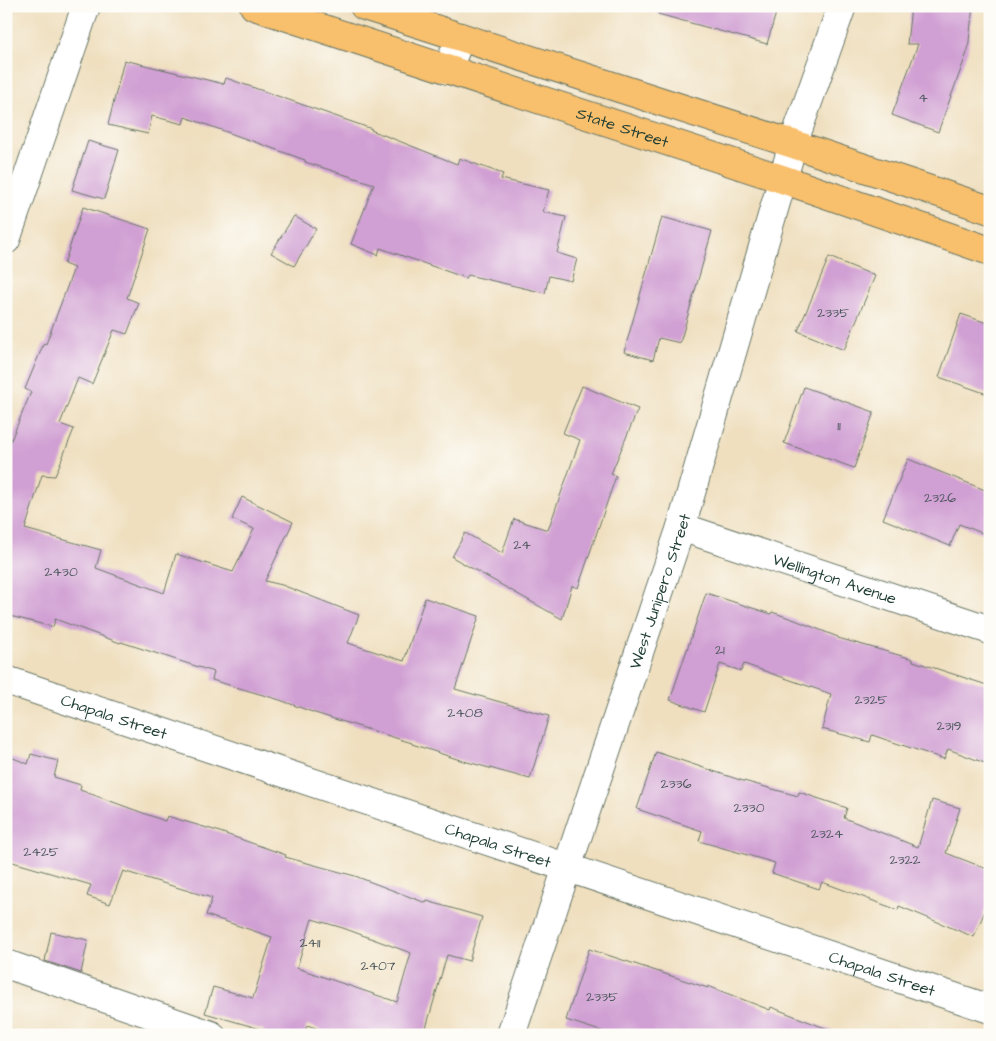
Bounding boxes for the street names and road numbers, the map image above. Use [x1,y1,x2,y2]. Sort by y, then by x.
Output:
street label: State Street [573,102,672,153]
street label: West Junipero Street [624,511,697,672]
street label: Wellington Avenue [770,548,899,610]
street label: Chapala Street [58,689,170,745]
street label: Chapala Street [442,818,554,874]
street label: Chapala Street [826,946,939,1002]

